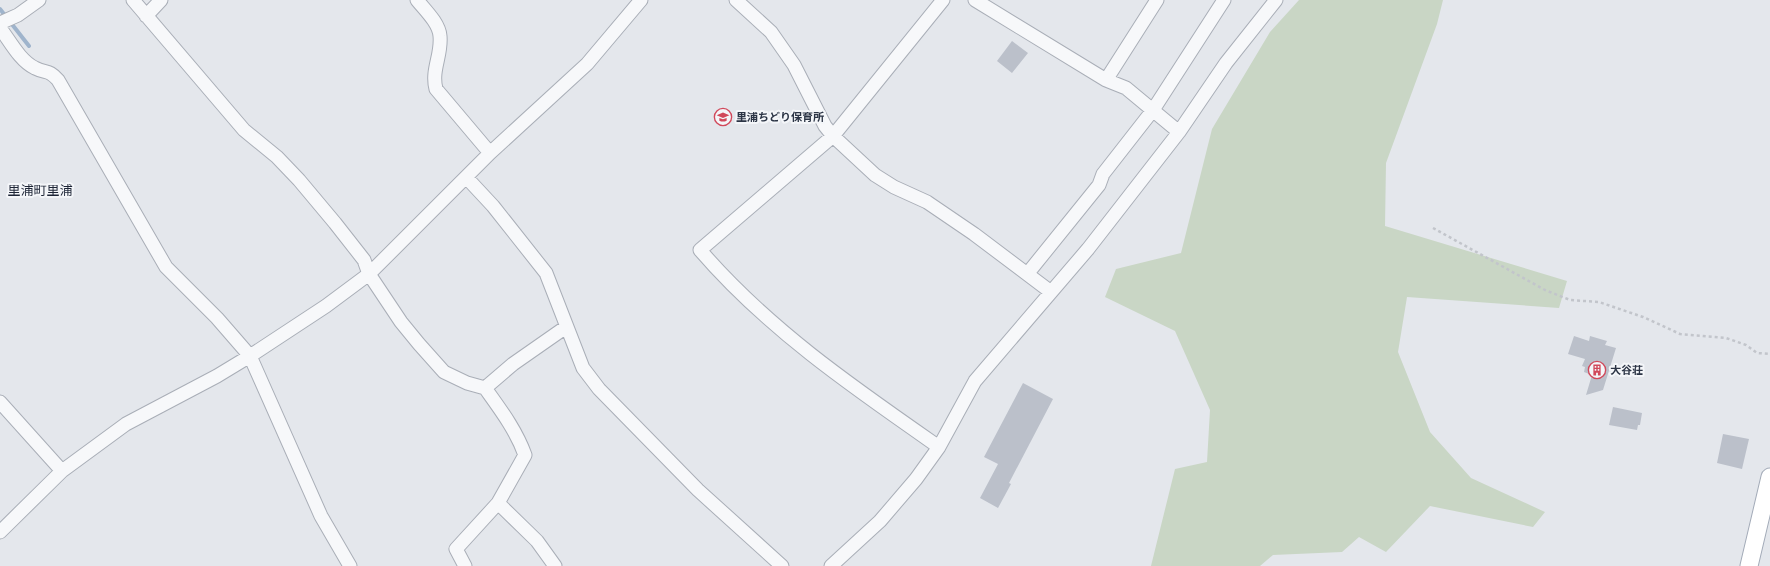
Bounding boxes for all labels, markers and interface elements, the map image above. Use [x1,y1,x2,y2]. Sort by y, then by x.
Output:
school or university icon: 里浦ちどり保育所 [713,107,733,127]
place label: 里浦ちどり保育所 [736,111,824,123]
district label: 里浦町里浦 [7,183,73,197]
building icon: 大谷荘 [1587,360,1607,380]
place label: 大谷荘 [1610,364,1643,376]

